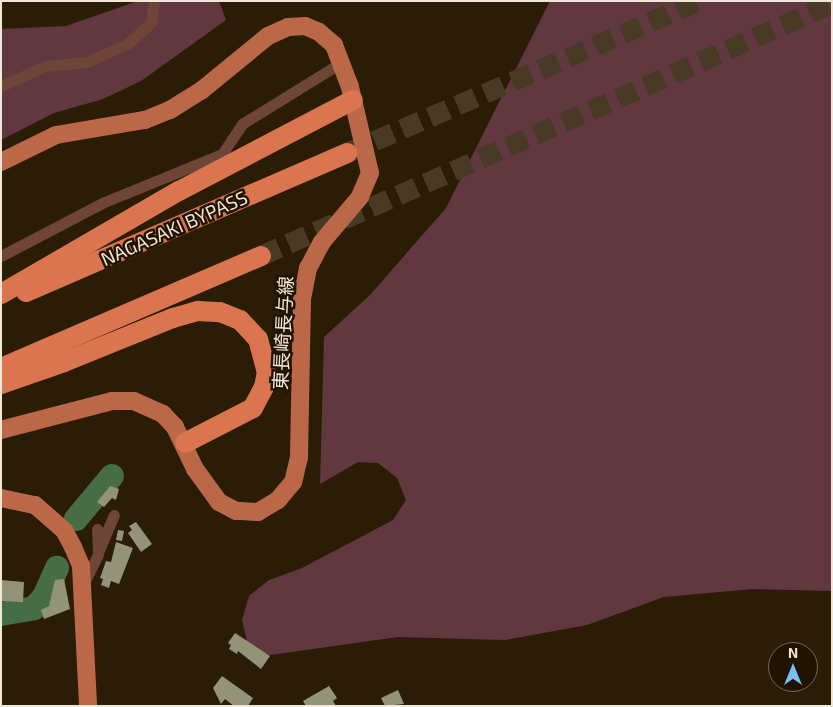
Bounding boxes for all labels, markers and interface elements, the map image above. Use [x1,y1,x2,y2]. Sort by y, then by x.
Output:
street label: NAGASAKI BYPASS [97,185,251,271]
street label: 東長崎長与線 [269,275,297,391]
north arrow [768,642,818,692]
text: N [788,644,798,661]

